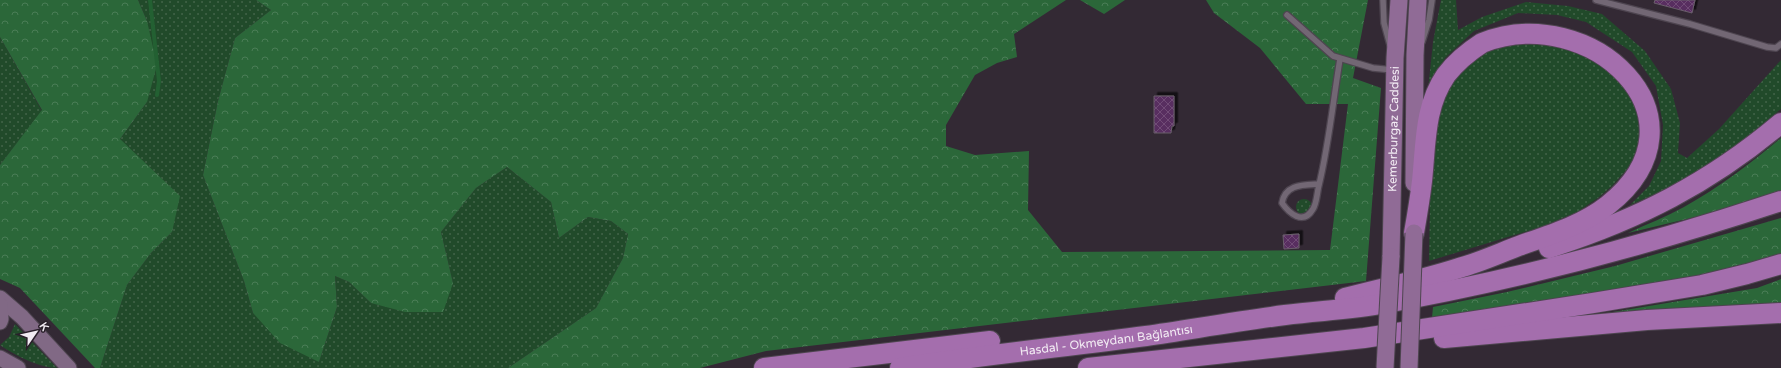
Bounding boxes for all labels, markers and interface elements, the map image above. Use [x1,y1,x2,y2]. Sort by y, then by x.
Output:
street label: Kemerburgaz Caddesi [1385,66,1402,192]
north arrow [16,312,56,352]
text: K [36,320,52,334]
street label: Hasdal - Okmeydanı Bağlantısı [1019,322,1194,359]

